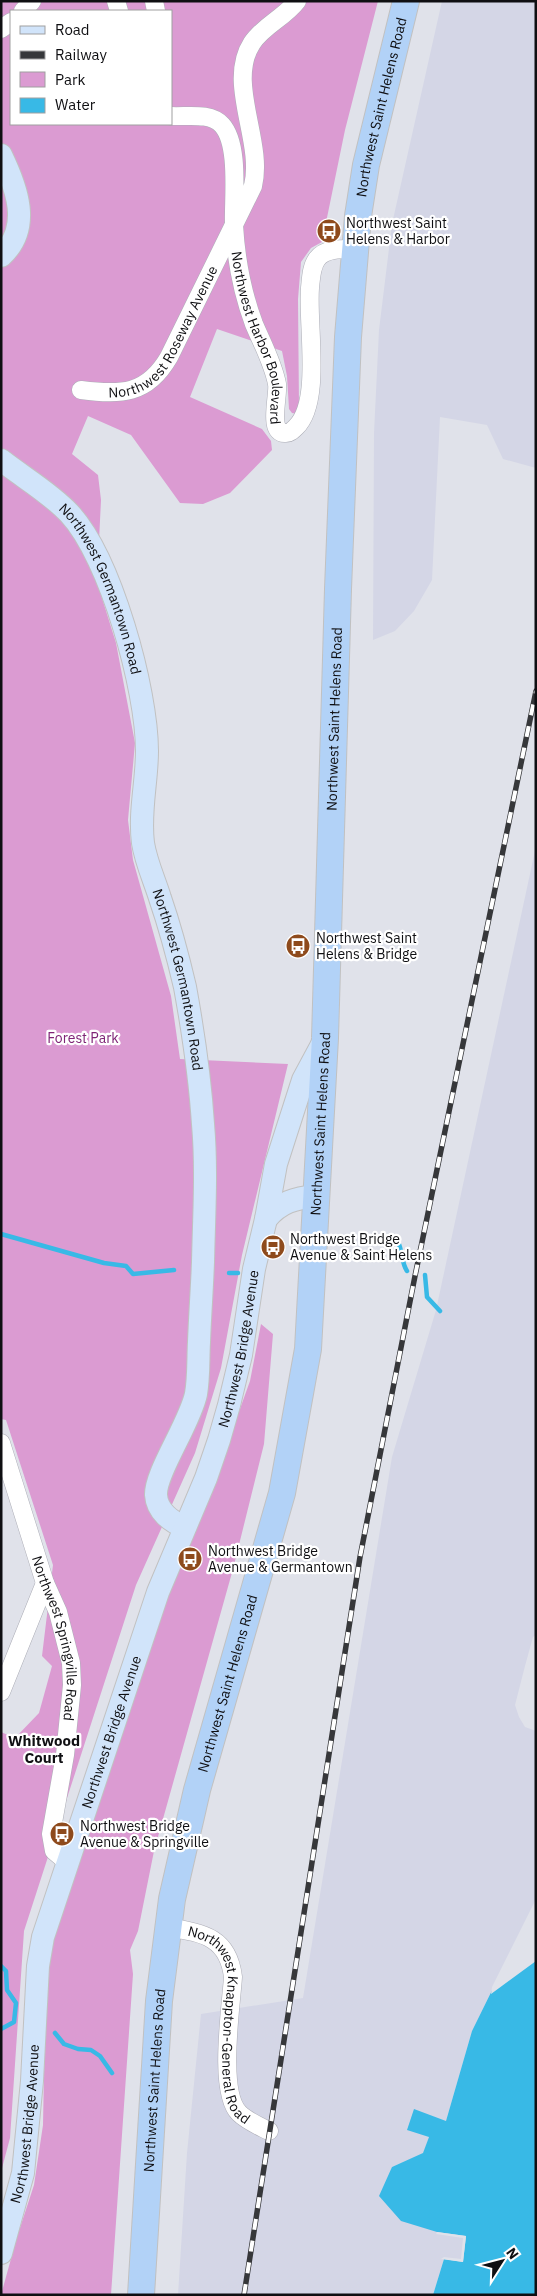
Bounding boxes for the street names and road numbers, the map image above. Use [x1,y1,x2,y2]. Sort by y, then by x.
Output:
street label: Northwest Saint Helens Road [352,16,411,198]
street label: Northwest Harbor Boulevard [227,250,286,425]
street label: Northwest Roseway Avenue [108,262,222,401]
street label: Northwest Germantown Road [55,499,145,676]
street label: Northwest Saint Helens Road [323,627,346,811]
street label: Northwest Germantown Road [149,886,207,1072]
street label: Northwest Saint Helens Road [306,1032,334,1216]
street label: Northwest Bridge Avenue [214,1269,263,1430]
street label: Northwest Springville Road [28,1554,81,1722]
street label: Northwest Saint Helens Road [194,1593,261,1774]
street label: Northwest Bridge Avenue [77,1653,145,1811]
street label: Northwest Knappton-General Road [186,1922,254,2128]
street label: Northwest Saint Helens Road [140,1988,169,2173]
street label: Northwest Bridge Avenue [6,2044,43,2205]

